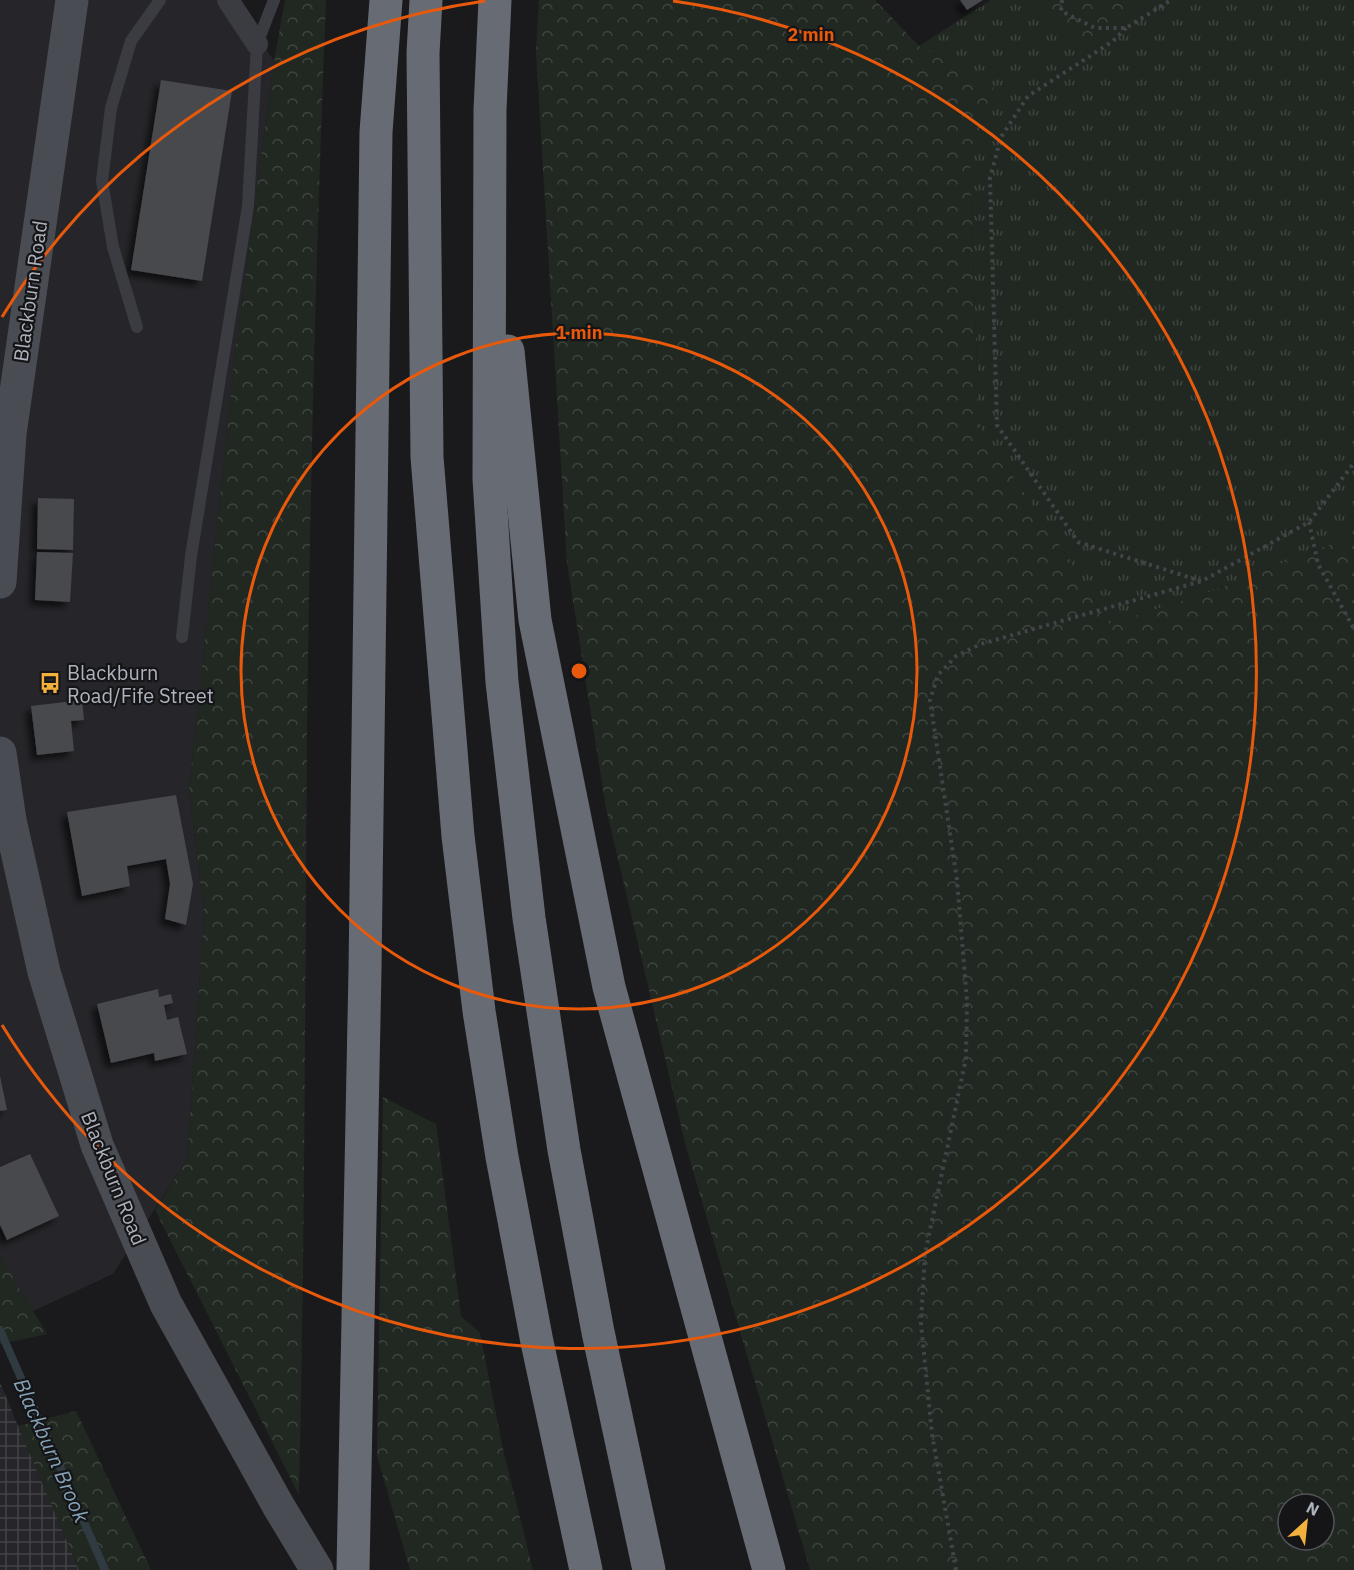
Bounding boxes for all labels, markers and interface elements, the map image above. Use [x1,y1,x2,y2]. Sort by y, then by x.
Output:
text: 2 min [787,23,835,46]
street label: Blackburn Road [7,219,53,363]
text: 1 min [555,321,603,344]
place label: Blackburn Road/Fife Street [67,659,214,709]
centre of rings [569,661,589,681]
bus stop icon: Blackburn Road/Fife Street [38,671,62,695]
street label: Blackburn Road [75,1107,153,1249]
water label: Blackburn Brook [8,1373,97,1528]
north arrow [1276,1492,1336,1552]
text: N [1303,1497,1323,1520]

